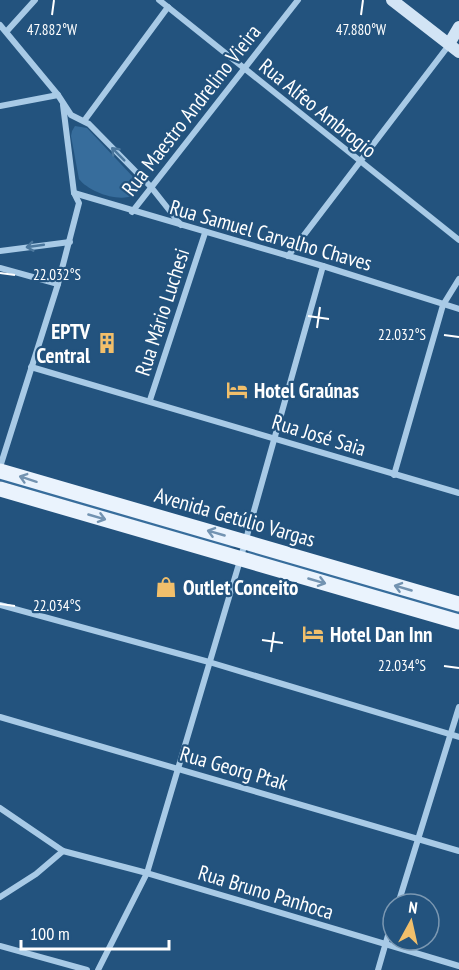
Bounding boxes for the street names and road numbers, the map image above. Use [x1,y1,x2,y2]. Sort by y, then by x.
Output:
street label: Rua Maestro Andrelino Vieira [116,19,266,201]
street label: Rua Alfeo Ambrogio [254,52,382,164]
street label: Rua Samuel Carvalho Chaves [167,193,375,277]
street label: Rua Mário Luchesi [129,245,195,379]
street label: Rua José Saia [269,408,369,462]
street label: Avenida Getúlio Vargas [152,481,318,553]
street label: Rua Georg Ptak [177,740,291,796]
street label: Rua Bruno Panhoca [195,859,337,925]

